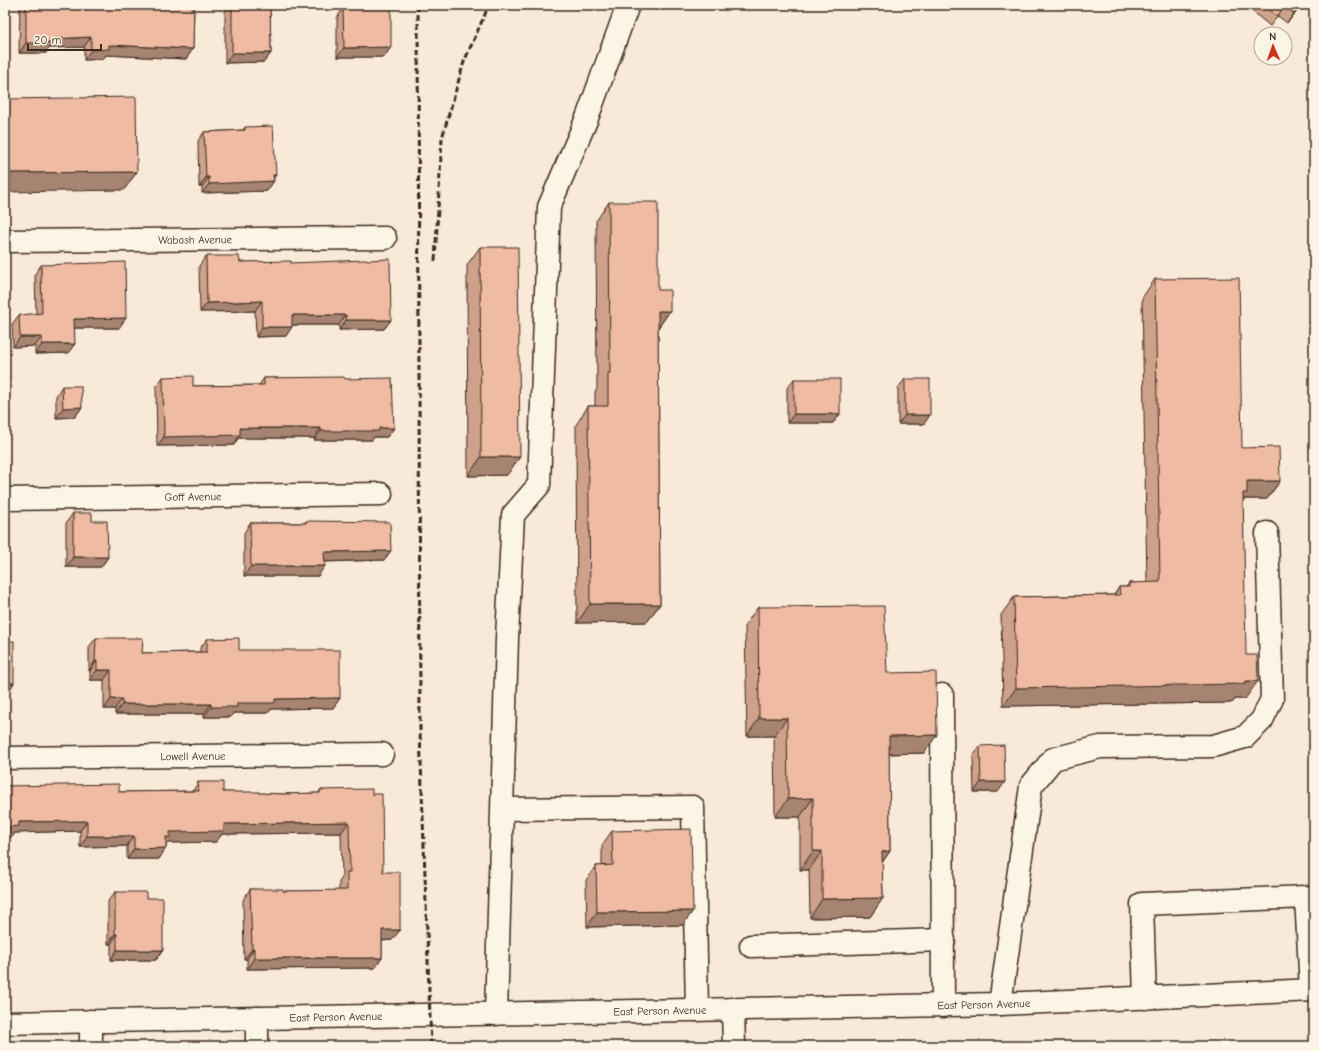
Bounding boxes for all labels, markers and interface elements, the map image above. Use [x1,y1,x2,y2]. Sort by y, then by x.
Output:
scale bar [28,26,101,52]
north arrow [1253,26,1293,66]
text: N [1269,30,1276,43]
text: 20 m [34,33,62,47]
street label: Wabash Avenue [158,233,232,247]
street label: Goff Avenue [164,490,222,504]
street label: Lowell Avenue [160,750,226,763]
street label: East Person Avenue [937,997,1031,1012]
street label: East Person Avenue [613,1004,707,1018]
street label: East Person Avenue [289,1010,383,1025]

